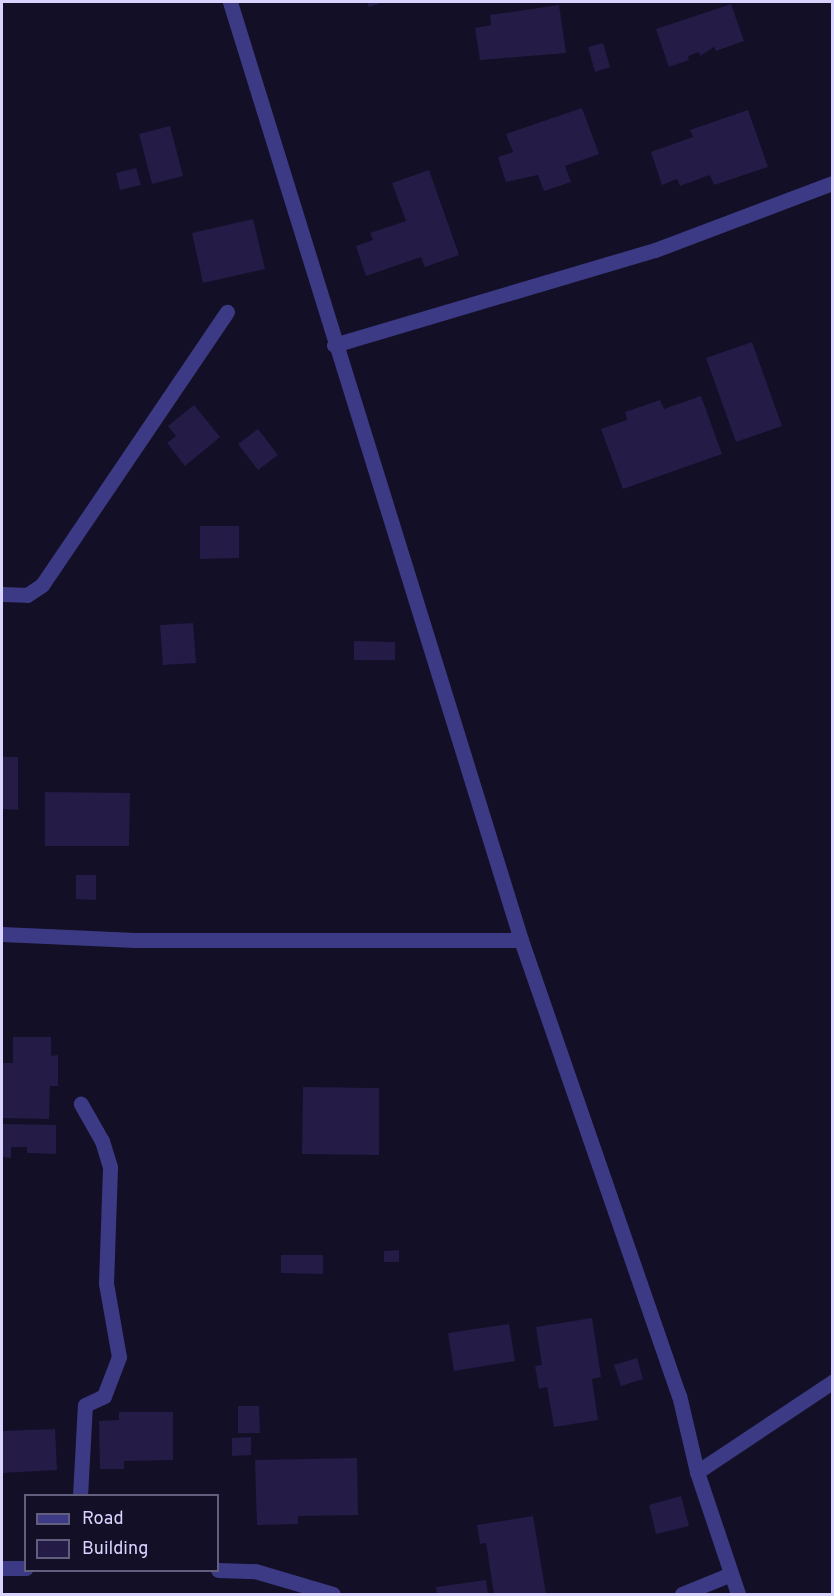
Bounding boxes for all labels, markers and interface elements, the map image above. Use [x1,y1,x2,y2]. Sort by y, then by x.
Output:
legend [24,1494,219,1572]
text: Road [82,1508,124,1531]
text: Building [82,1538,148,1561]

